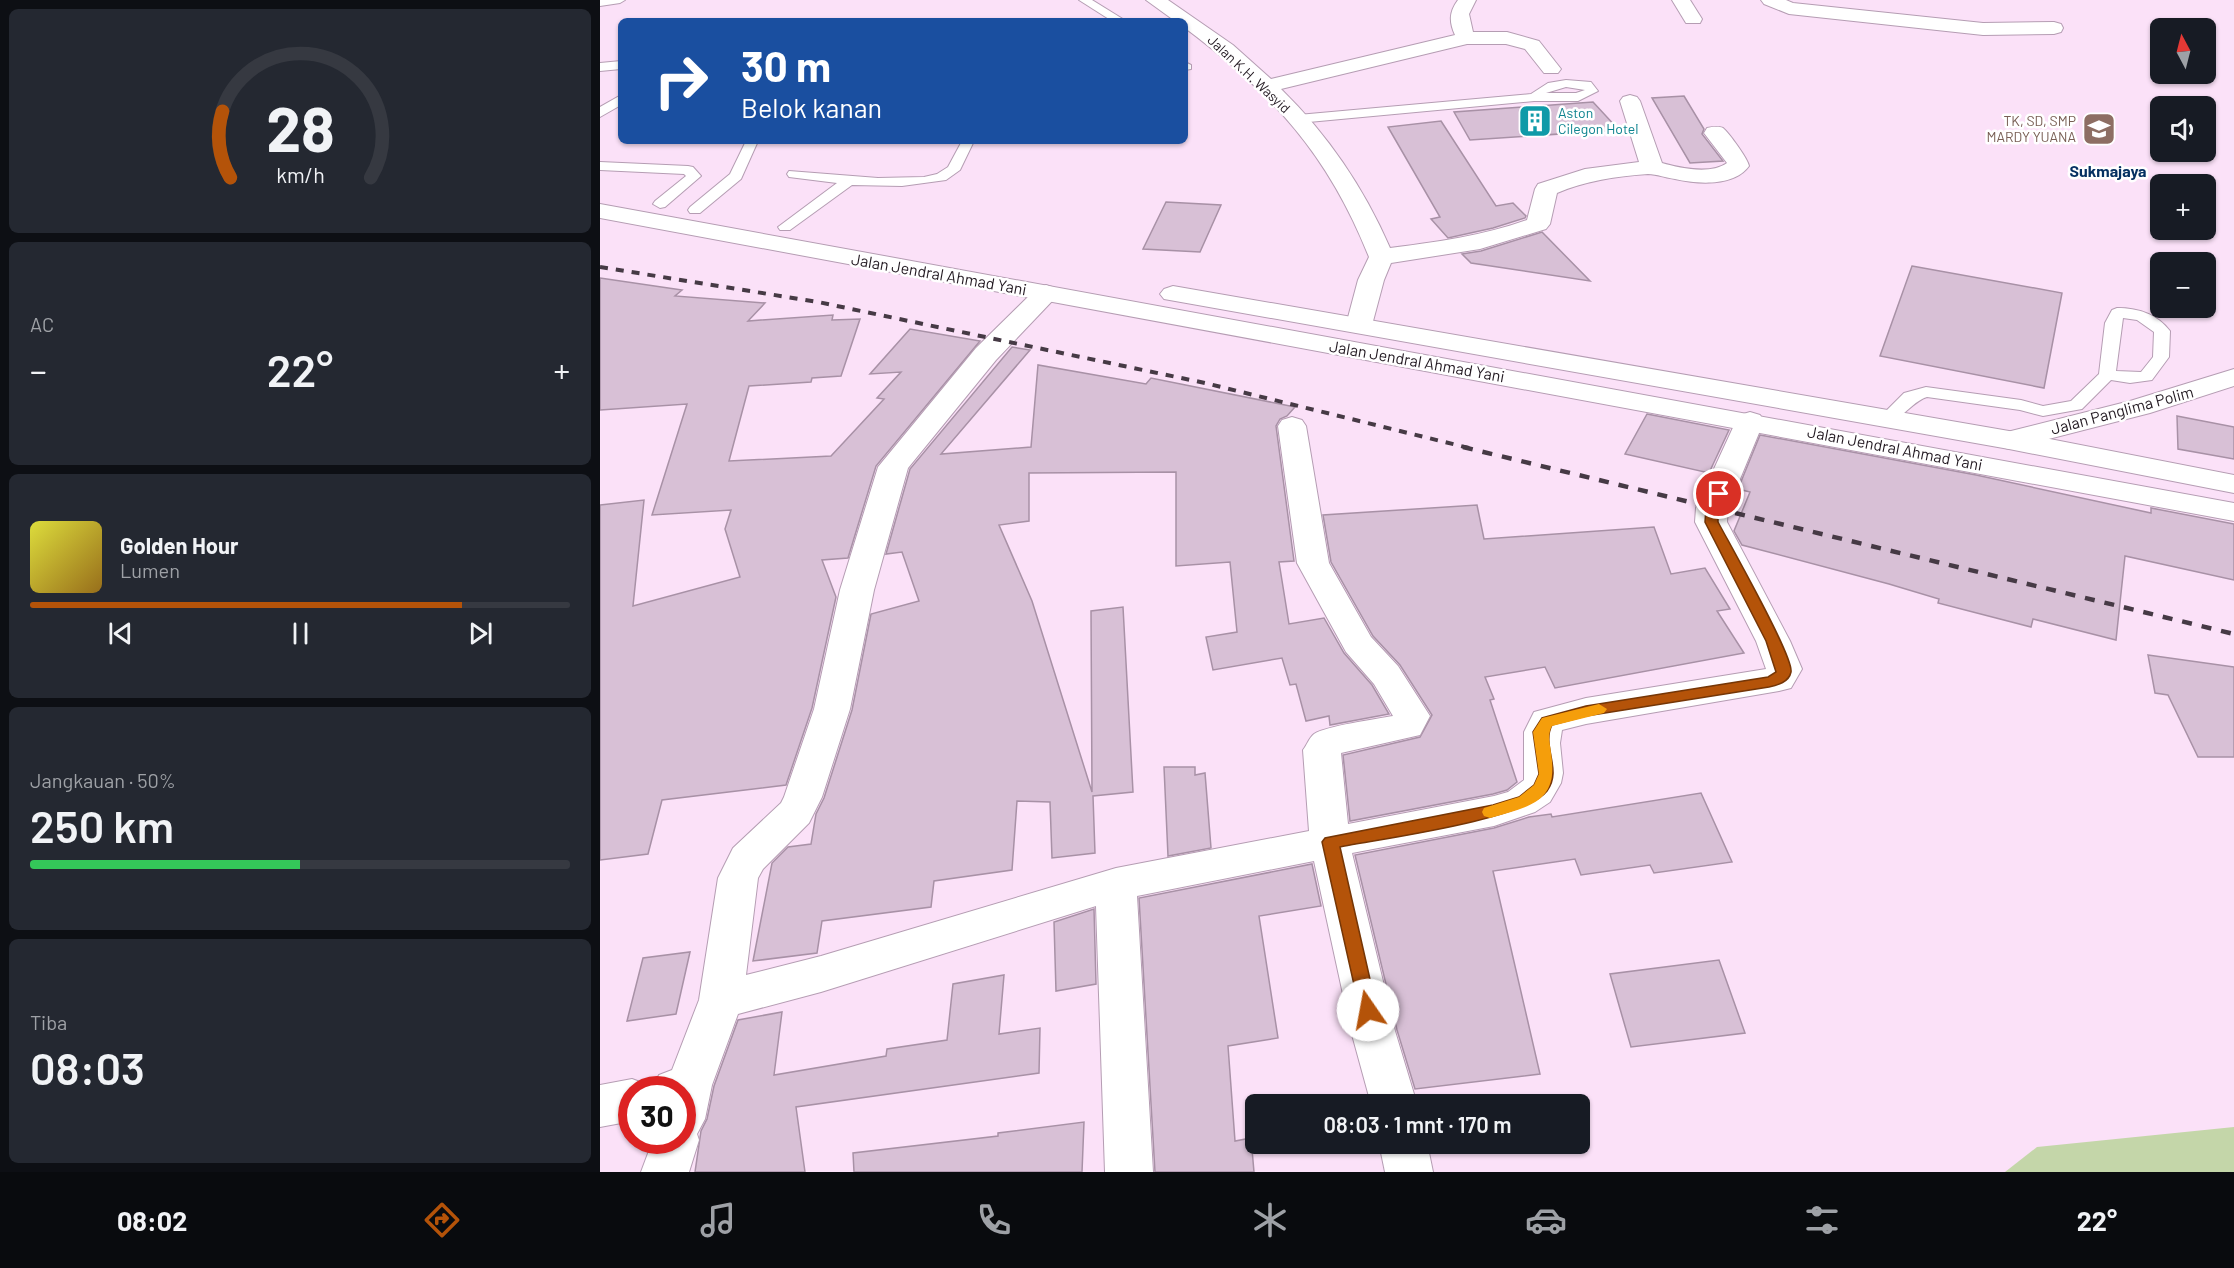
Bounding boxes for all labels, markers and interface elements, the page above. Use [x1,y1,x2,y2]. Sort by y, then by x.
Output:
north arrow [2150,18,2216,84]
map controls [2150,18,2216,318]
street label: Jalan K.H. Wasyid [1204,31,1294,116]
text: 30 m [741,40,831,90]
icon: right [642,42,720,120]
text: 28 [266,90,334,164]
text: Belok kanan [741,91,882,123]
button: sound [2150,96,2216,162]
building icon: Aston Cilegon Hotel [1517,103,1553,139]
place label: Aston Cilegon Hotel [1558,104,1639,137]
school or university icon: TK, SD, SMP MARDY YUANA [2081,111,2117,147]
place label: TK, SD, SMP MARDY YUANA [1986,112,2076,145]
district label: Sukmajaya [2070,161,2146,180]
text: km/h [276,162,324,187]
button: + [2150,174,2216,240]
street label: Jalan Jendral Ahmad Yani [850,249,1028,298]
button: − [2150,252,2216,318]
text: AC [30,312,54,336]
street label: Jalan Jendral Ahmad Yani [1328,336,1506,385]
text: 22° [267,342,333,396]
text: − [30,350,47,390]
text: + [553,350,570,390]
street label: Jalan Panglima Polim [2048,381,2195,438]
street label: Jalan Jendral Ahmad Yani [1806,421,1984,474]
pin [1693,468,1744,519]
icon: arrive [1702,477,1735,510]
text: Golden Hour [120,532,238,558]
text: Lumen [120,558,180,582]
icon: previous [104,617,137,650]
icon: pause [284,617,317,650]
icon: next [464,617,497,650]
text: Jangkauan · 50% [30,768,176,792]
text: 250 km [30,798,174,852]
position arrow [1336,978,1400,1042]
text: Tiba [30,1010,67,1034]
text: 08:03 [30,1040,145,1094]
speed limit sign: 30 [618,1076,696,1154]
text: 08:03 · 1 mnt · 170 m [1324,1111,1512,1137]
icon: directions [421,1199,463,1241]
icon: music [697,1199,739,1241]
icon: phone [973,1199,1015,1241]
icon: climate [1249,1199,1291,1241]
icon: car [1525,1199,1567,1241]
icon: filters [1801,1199,1843,1241]
text: 08:02 [117,1204,187,1236]
text: 22° [2077,1204,2117,1236]

